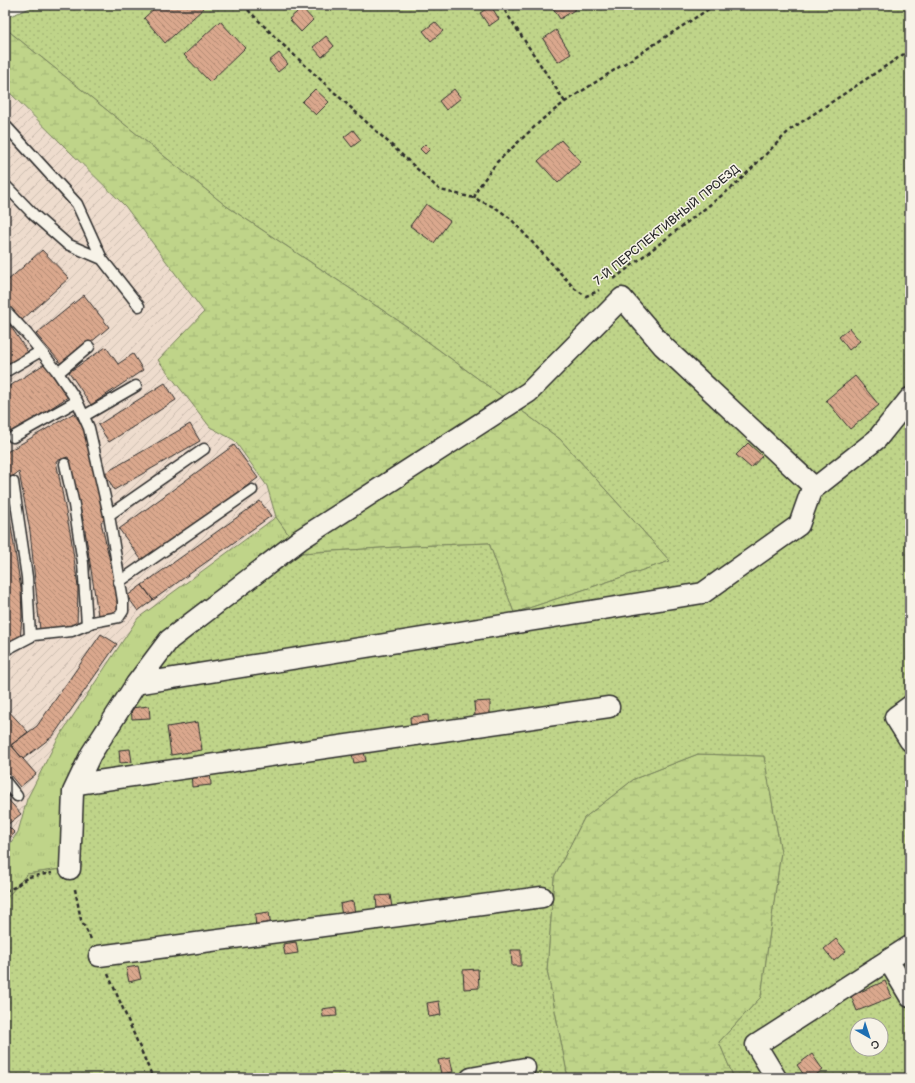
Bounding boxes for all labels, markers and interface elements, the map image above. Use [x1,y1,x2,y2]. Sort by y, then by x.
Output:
street label: 7-Й ПЕРСПЕКТИВНЫЙ ПРОЕЗД [591,161,743,288]
north arrow [849,1017,889,1057]
text: С [868,1037,882,1052]

